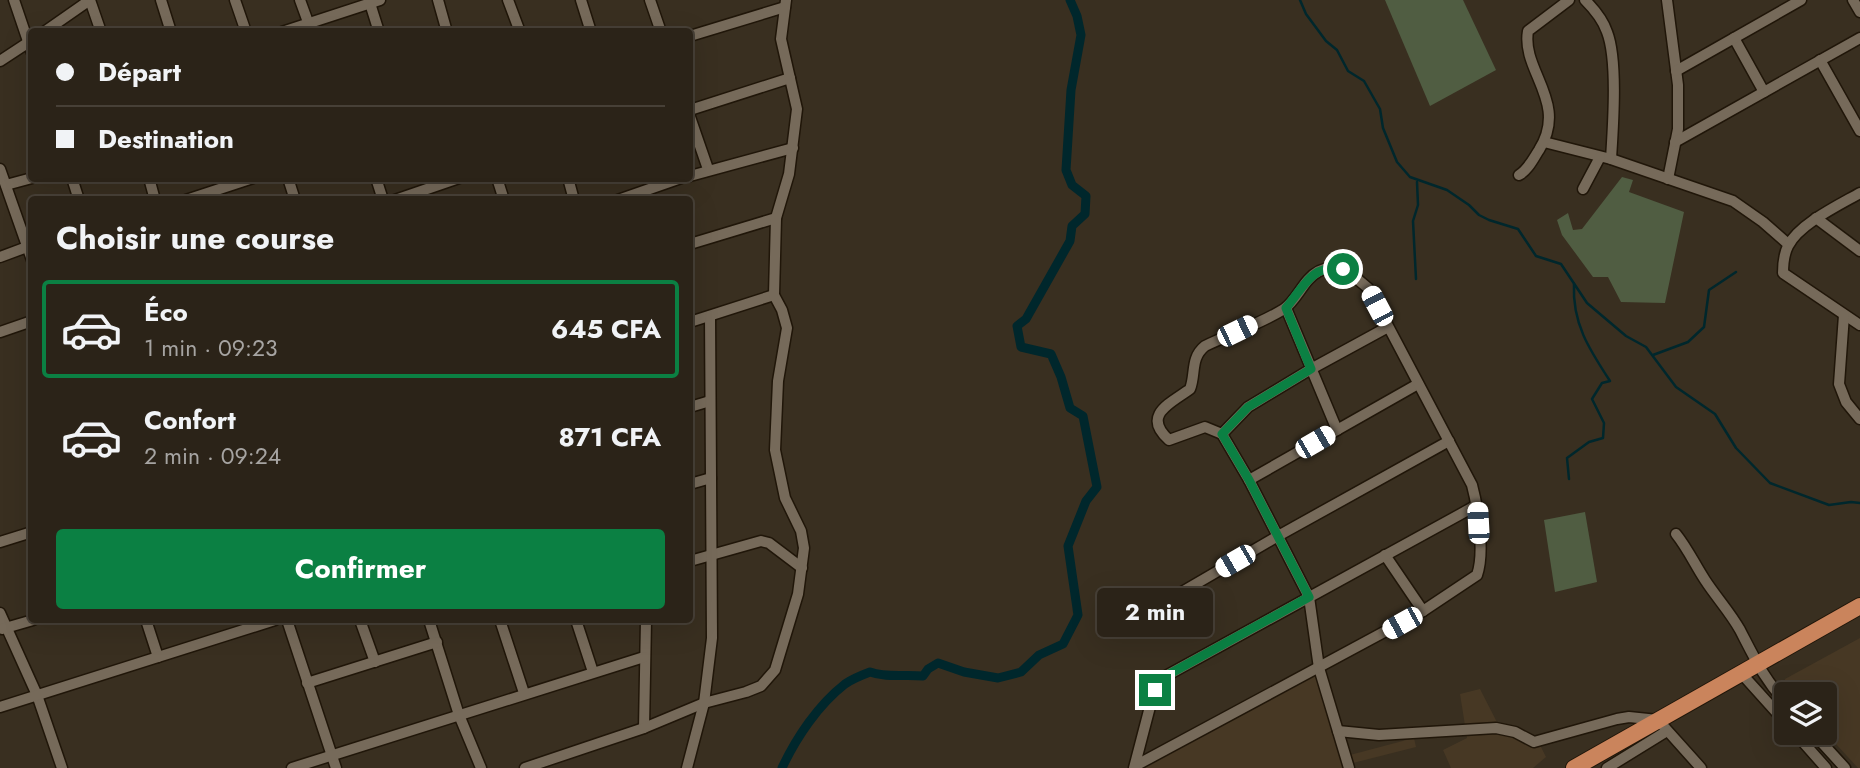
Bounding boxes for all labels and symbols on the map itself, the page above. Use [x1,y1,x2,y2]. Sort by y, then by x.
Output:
route start [1327,253,1359,285]
car [1358,283,1397,329]
car [1214,312,1261,350]
car [1292,422,1339,462]
car [1467,501,1490,545]
car [1212,541,1259,581]
callout: 2 min [1097,588,1213,638]
car [1379,604,1426,642]
route end [1139,674,1171,706]

